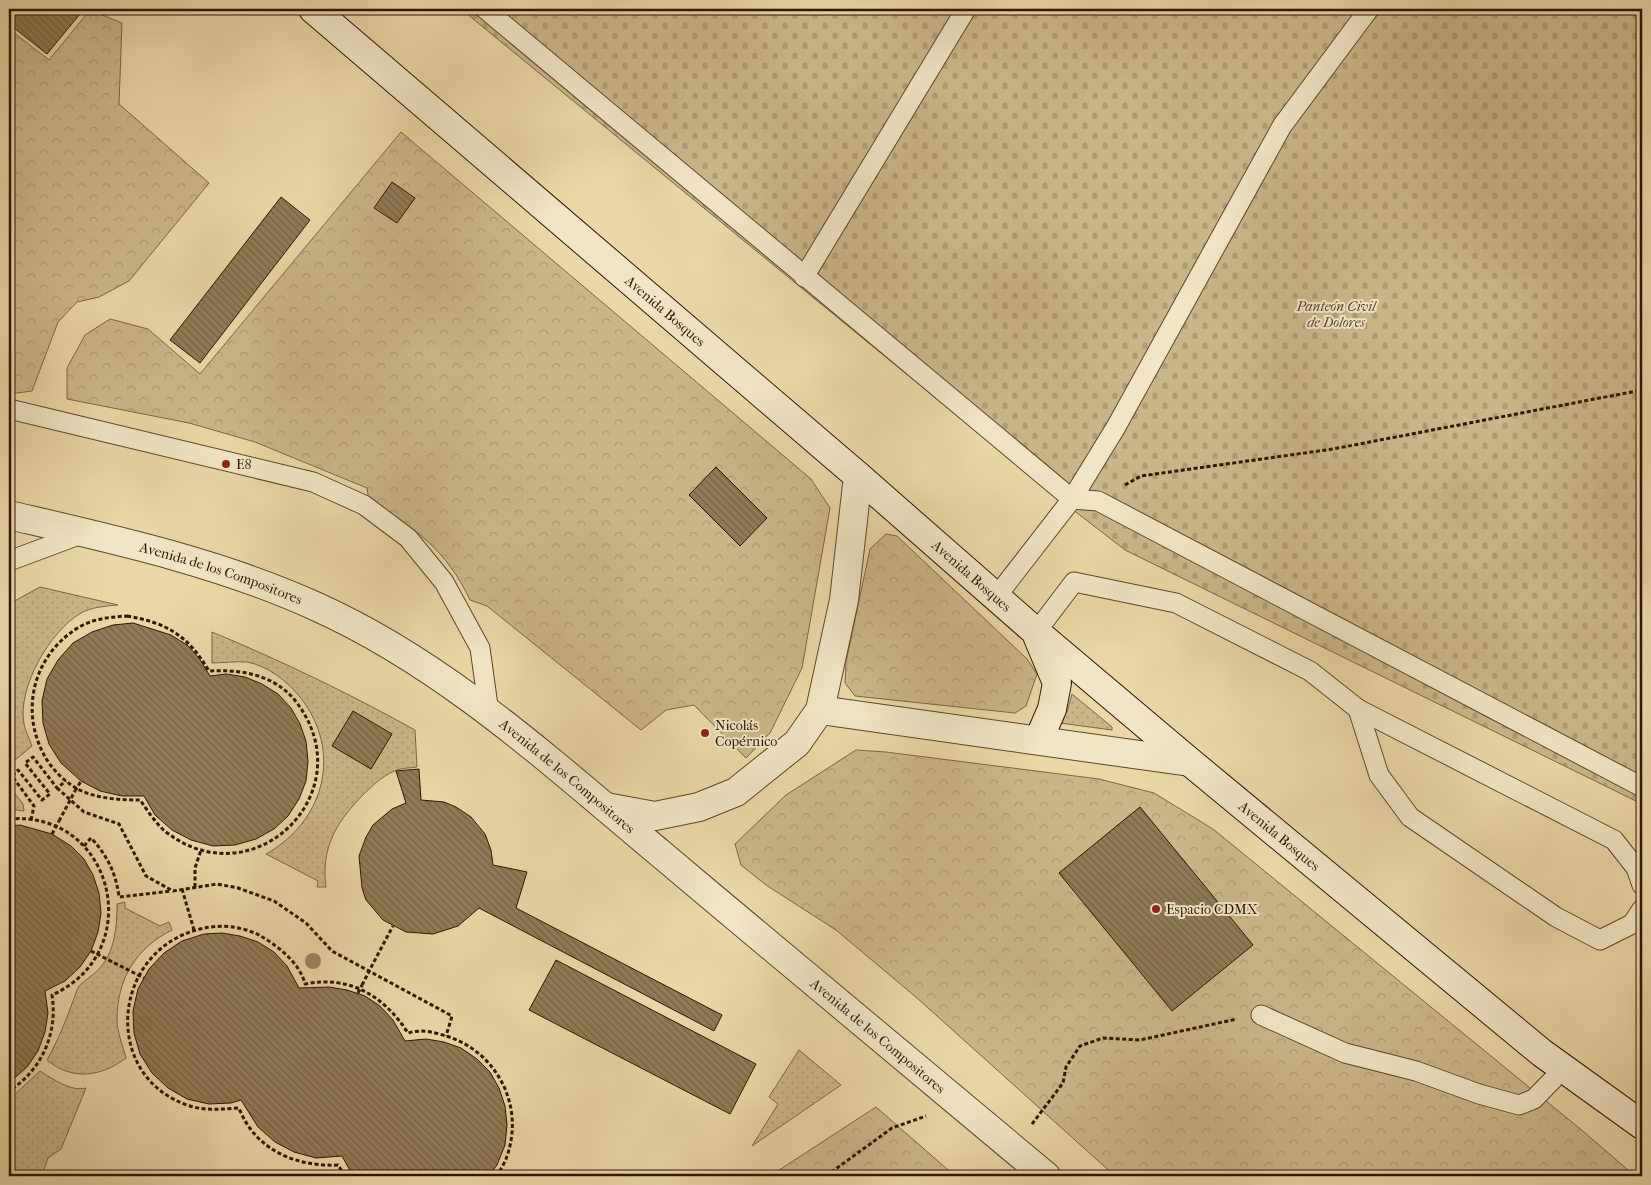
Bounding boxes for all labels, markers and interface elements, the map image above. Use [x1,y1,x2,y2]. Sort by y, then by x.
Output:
street label: Avenida Bosques [621,271,709,350]
park label: Panteón Civil de Dolores [1295,298,1377,331]
place label: E8 [236,456,252,473]
marker: E8 [220,458,232,470]
street label: Avenida Bosques [928,536,1015,615]
street label: Avenida de los Compositores [137,538,305,608]
street label: Avenida de los Compositores [495,715,639,837]
place label: Nicolás Copérnico [715,717,777,750]
marker: Nicolás Copérnico [699,727,711,739]
street label: Avenida Bosques [1235,797,1324,874]
place label: Espacio CDMX [1166,901,1258,918]
marker: Espacio CDMX [1150,903,1162,915]
street label: Avenida de los Compositores [806,974,949,1097]

